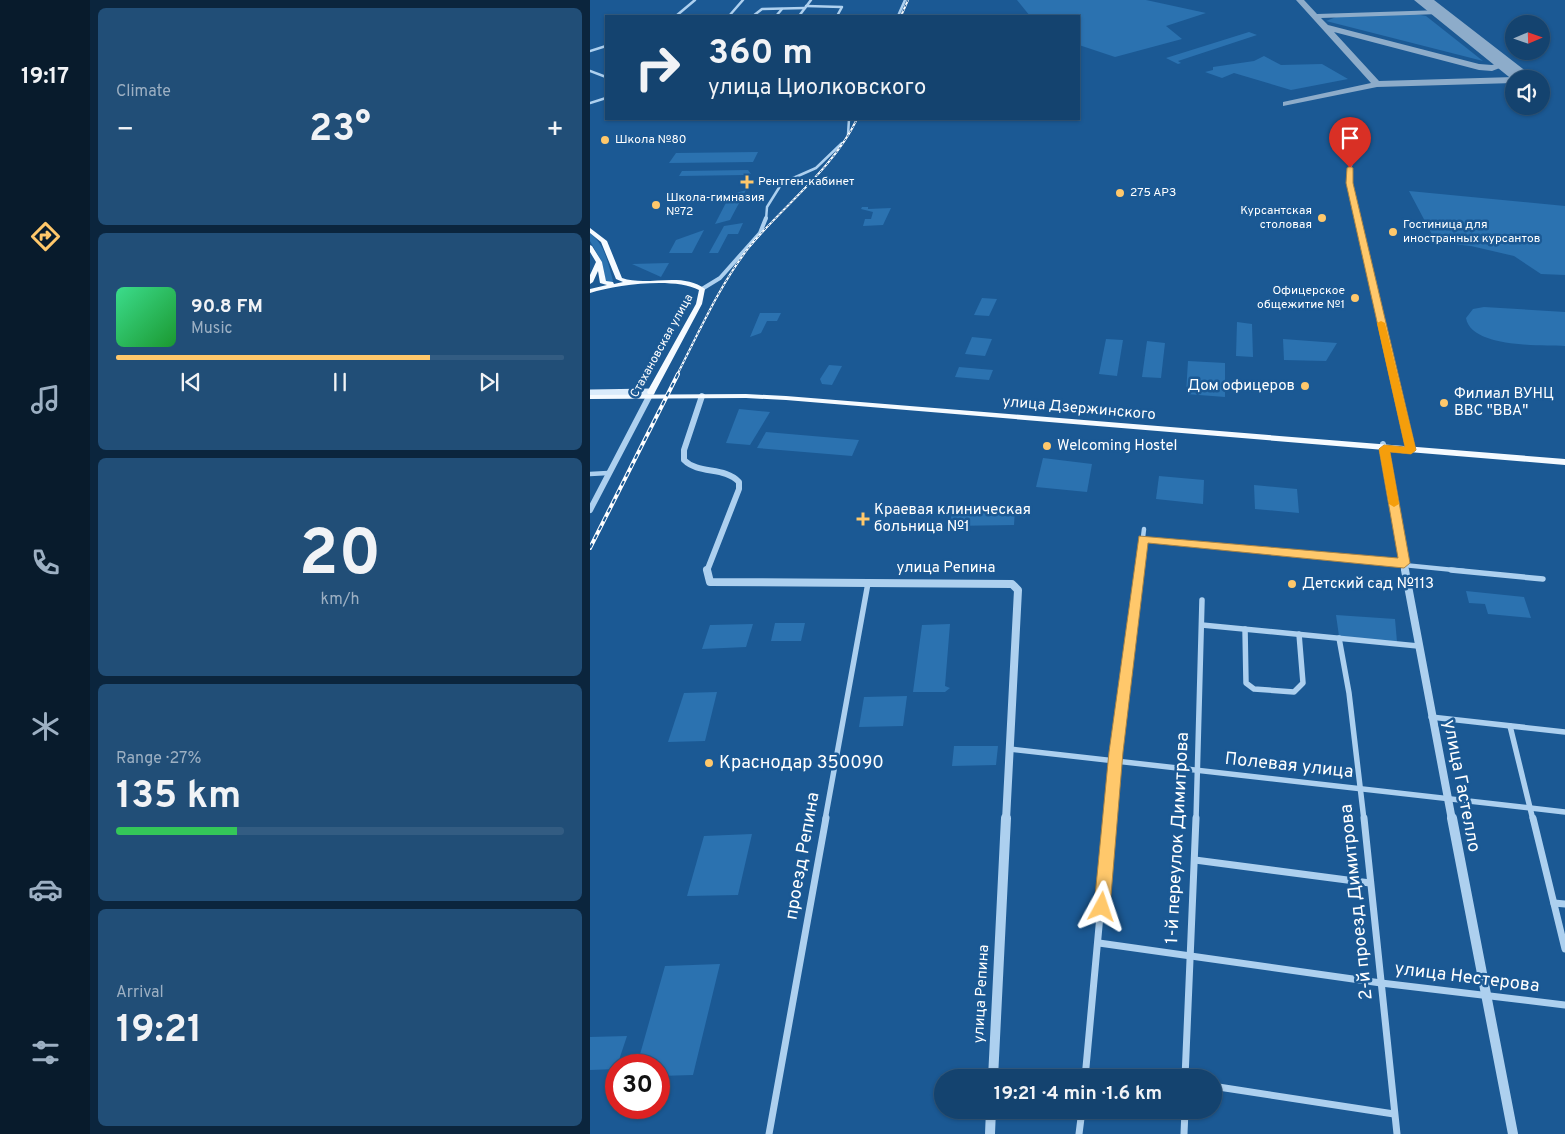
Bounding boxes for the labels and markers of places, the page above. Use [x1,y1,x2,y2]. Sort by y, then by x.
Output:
pin [1329,117,1371,168]
place label: Школа №80 [615,132,686,148]
marker: Школа №80 [599,134,611,146]
place label: Рентген-кабинет [758,174,855,190]
marker: Рентген-кабинет [740,175,754,189]
place label: 275 АРЗ [1130,185,1176,201]
marker: 275 АРЗ [1114,187,1126,199]
place label: Школа-гимназия №72 [666,190,765,220]
marker: Школа-гимназия №72 [650,199,662,211]
place label: Курсантская столовая [1240,203,1312,233]
marker: Курсантская столовая [1316,212,1328,224]
place label: Гостиница для иностранных курсантов [1403,217,1541,247]
marker: Гостиница для иностранных курсантов [1387,226,1399,238]
place label: Офицерское общежитие №1 [1257,283,1345,313]
marker: Офицерское общежитие №1 [1349,292,1361,304]
place label: Дом офицеров [1187,377,1295,396]
marker: Дом офицеров [1299,380,1311,392]
place label: Филиал ВУНЦ ВВС "ВВА" [1454,385,1554,421]
marker: Филиал ВУНЦ ВВС "ВВА" [1438,397,1450,409]
place label: Welcoming Hostel [1057,437,1178,456]
marker: Welcoming Hostel [1041,440,1053,452]
place label: Краевая клиническая больница №1 [874,501,1031,537]
marker: Краевая клиническая больница №1 [856,512,870,526]
place label: Детский сад №113 [1302,575,1434,594]
marker: Детский сад №113 [1286,578,1298,590]
place label: Краснодар 350090 [719,752,884,775]
marker: Краснодар 350090 [703,757,715,769]

